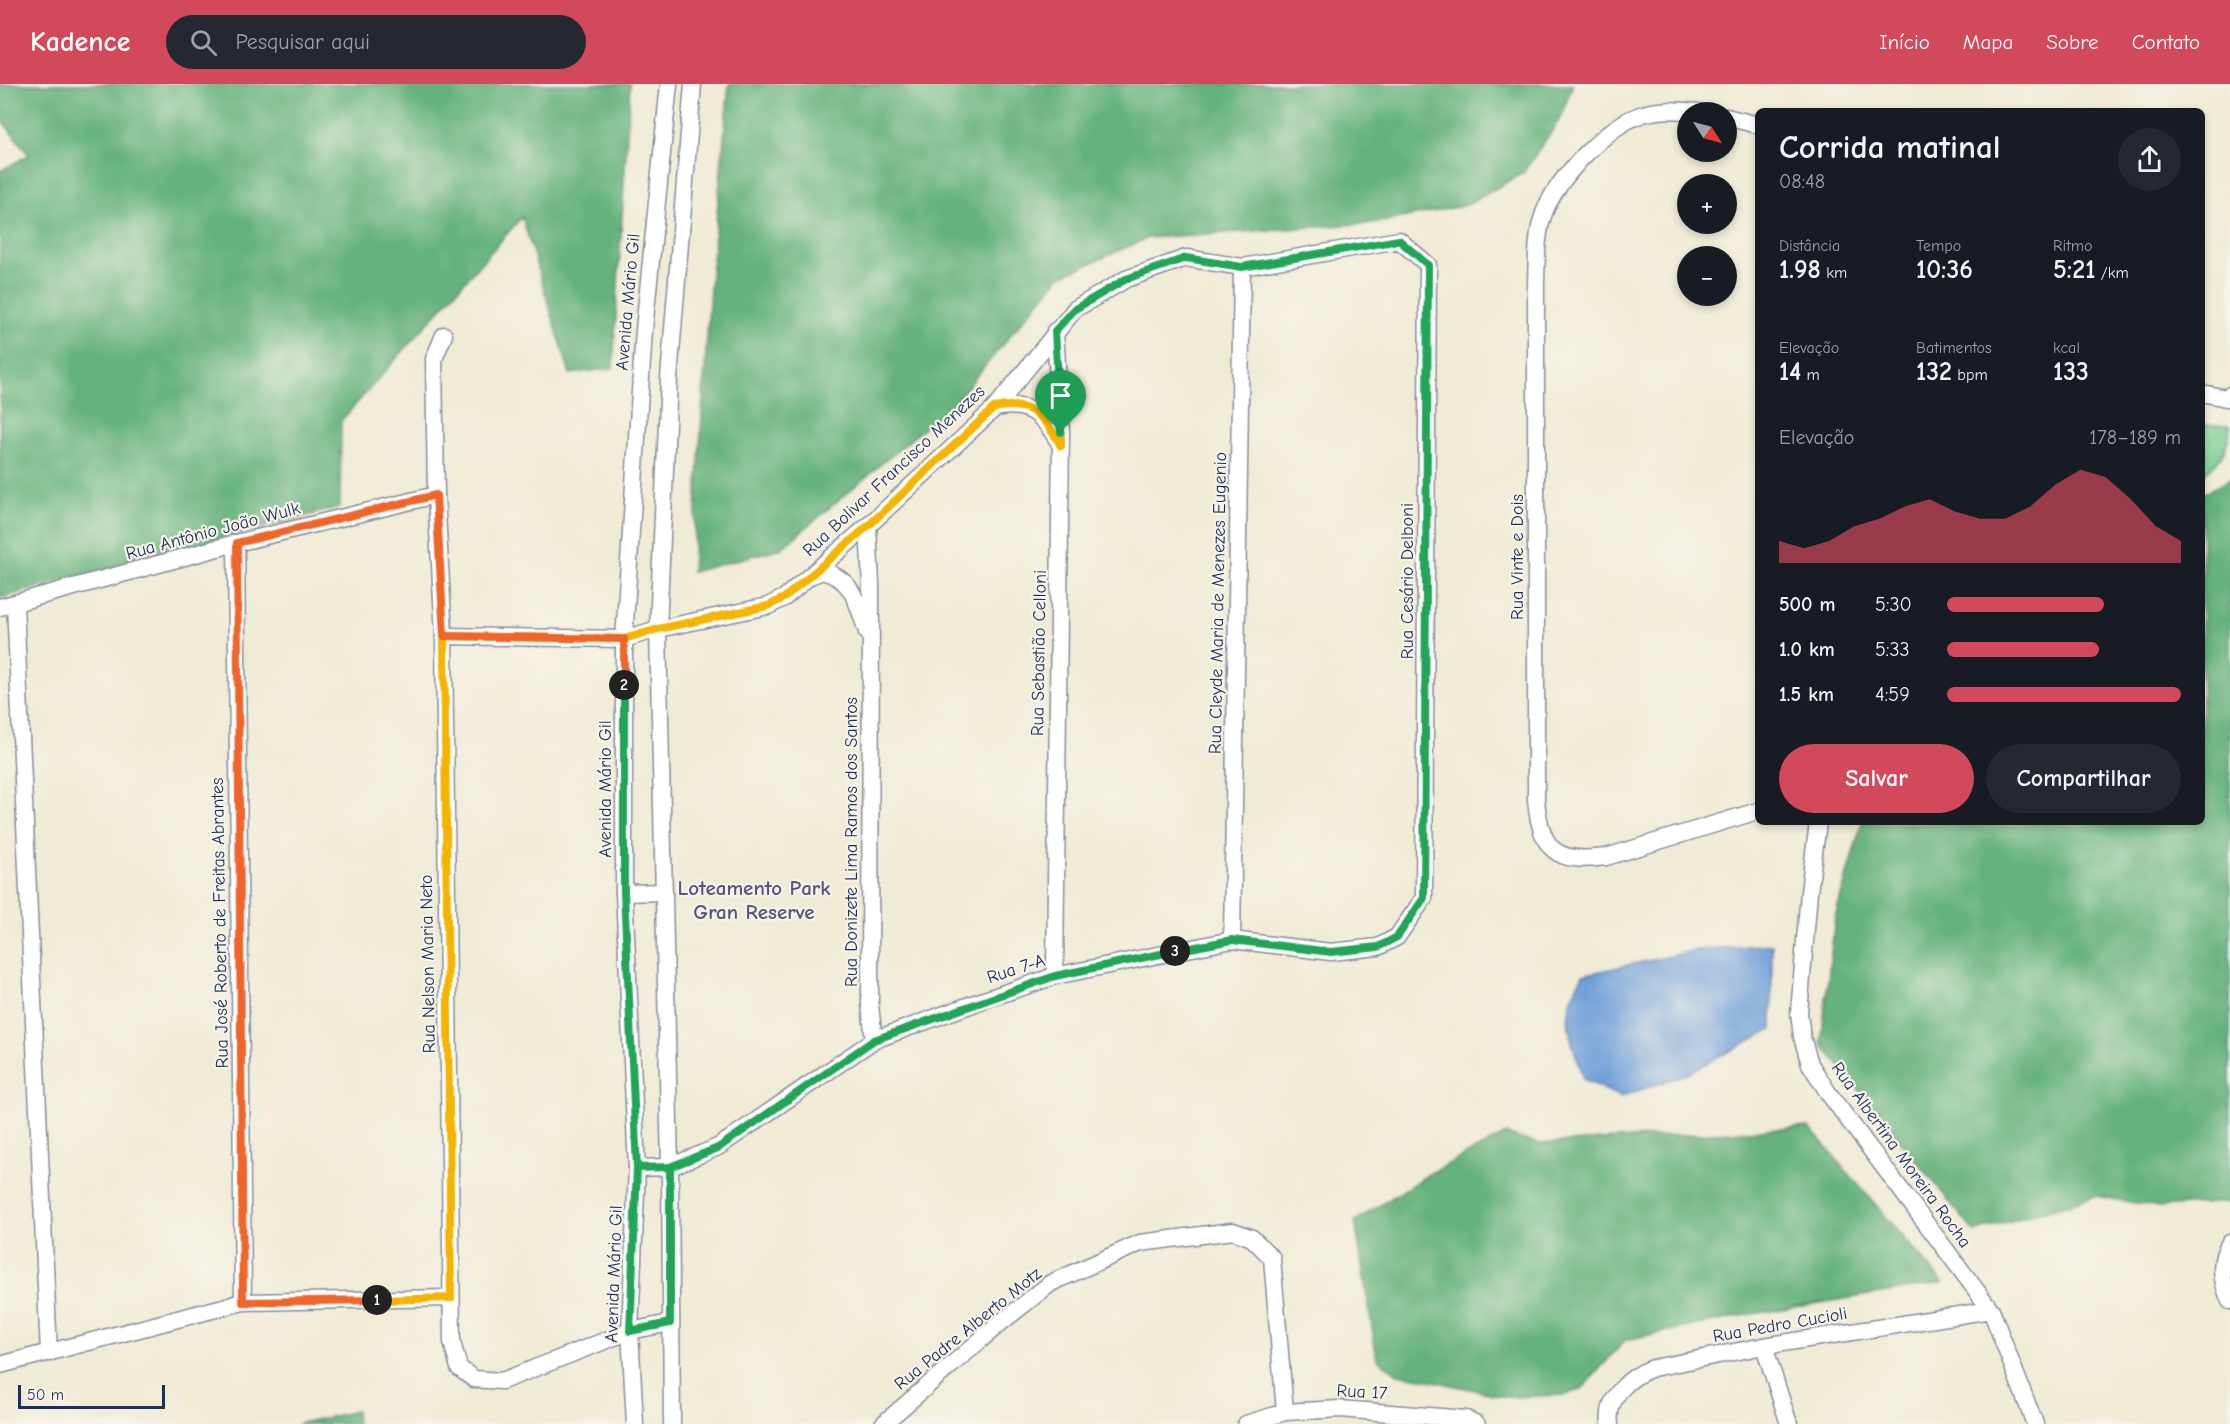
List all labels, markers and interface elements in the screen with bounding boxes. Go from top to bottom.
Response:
search box [166,15,586,69]
text: Kadence [30,26,130,58]
icon: search [187,26,220,59]
text: Pesquisar aqui [235,29,370,55]
text: Início [1879,30,1930,54]
text: Mapa [1963,30,2013,54]
text: Sobre [2046,30,2099,54]
text: Contato [2132,30,2200,54]
north arrow [1677,102,1737,162]
map controls [1677,102,1737,306]
text: Corrida matinal [1779,128,2001,166]
button: share [2118,128,2181,191]
text: 08:48 [1779,170,1825,193]
button: + [1677,174,1737,234]
street label: Avenida Mário Gil [612,233,644,371]
text: Distância [1779,237,1840,255]
text: Tempo [1916,237,1961,255]
text: Ritmo [2053,237,2092,255]
button: − [1677,246,1737,306]
text: 1.98 [1779,255,1821,285]
text: 10:36 [1916,255,1973,285]
text: 5:21 [2053,255,2095,285]
text: km [1821,264,1847,282]
text: /km [2095,264,2129,282]
text: Elevação [1779,339,1839,357]
text: Batimentos [1916,339,1992,357]
text: kcal [2053,339,2080,357]
text: 14 [1779,357,1801,387]
text: 132 [1916,357,1952,387]
text: 133 [2053,357,2089,387]
text: m [1801,366,1820,384]
text: bpm [1952,366,1988,384]
pin [1035,370,1086,432]
icon: arrive [1044,379,1077,412]
street label: Rua Bolivar Francisco Menezes [799,381,989,561]
text: Elevação [1779,426,1854,449]
text: 178–189 m [2089,426,2181,449]
street label: Rua Cleyde Maria de Menezes Eugenio [1205,452,1231,754]
street label: Rua Vinte e Dois [1507,494,1528,620]
street label: Rua Antônio João Wulk [124,498,303,564]
street label: Rua Cesário Delboni [1397,503,1418,659]
street label: Rua Sebastião Celloni [1027,570,1051,736]
text: 500 m [1779,593,1836,616]
text: 5:30 [1875,593,1912,616]
text: 1.0 km [1779,638,1835,661]
text: 5:33 [1875,638,1910,661]
pin: 2 [609,670,639,700]
text: 2 [620,676,628,694]
text: 1.5 km [1779,683,1834,706]
text: 4:59 [1875,683,1910,706]
street label: Rua Donizete Lima Ramos dos Santos [841,697,862,987]
street label: Avenida Mário Gil [595,720,616,858]
button: Salvar [1779,744,1974,813]
button: Compartilhar [1986,744,2181,813]
street label: Rua José Roberto de Freitas Abrantes [207,777,233,1069]
street label: Rua Nelson Maria Neto [416,874,440,1054]
district label: Loteamento Park Gran Reserve [677,876,831,924]
pin: 3 [1160,936,1190,966]
text: 3 [1171,942,1179,960]
street label: Rua 7-A [984,950,1048,988]
street label: Rua Albertina Moreira Rocha [1827,1058,1975,1252]
street label: Avenida Mário Gil [601,1205,627,1343]
street label: Rua Padre Alberto Motz [890,1263,1046,1395]
pin: 1 [362,1285,392,1315]
text: 1 [374,1291,380,1309]
street label: Rua Pedro Cucioli [1711,1303,1849,1347]
street label: Rua 17 [1336,1380,1388,1404]
scale bar [18,1382,165,1410]
text: 50 m [27,1386,64,1404]

